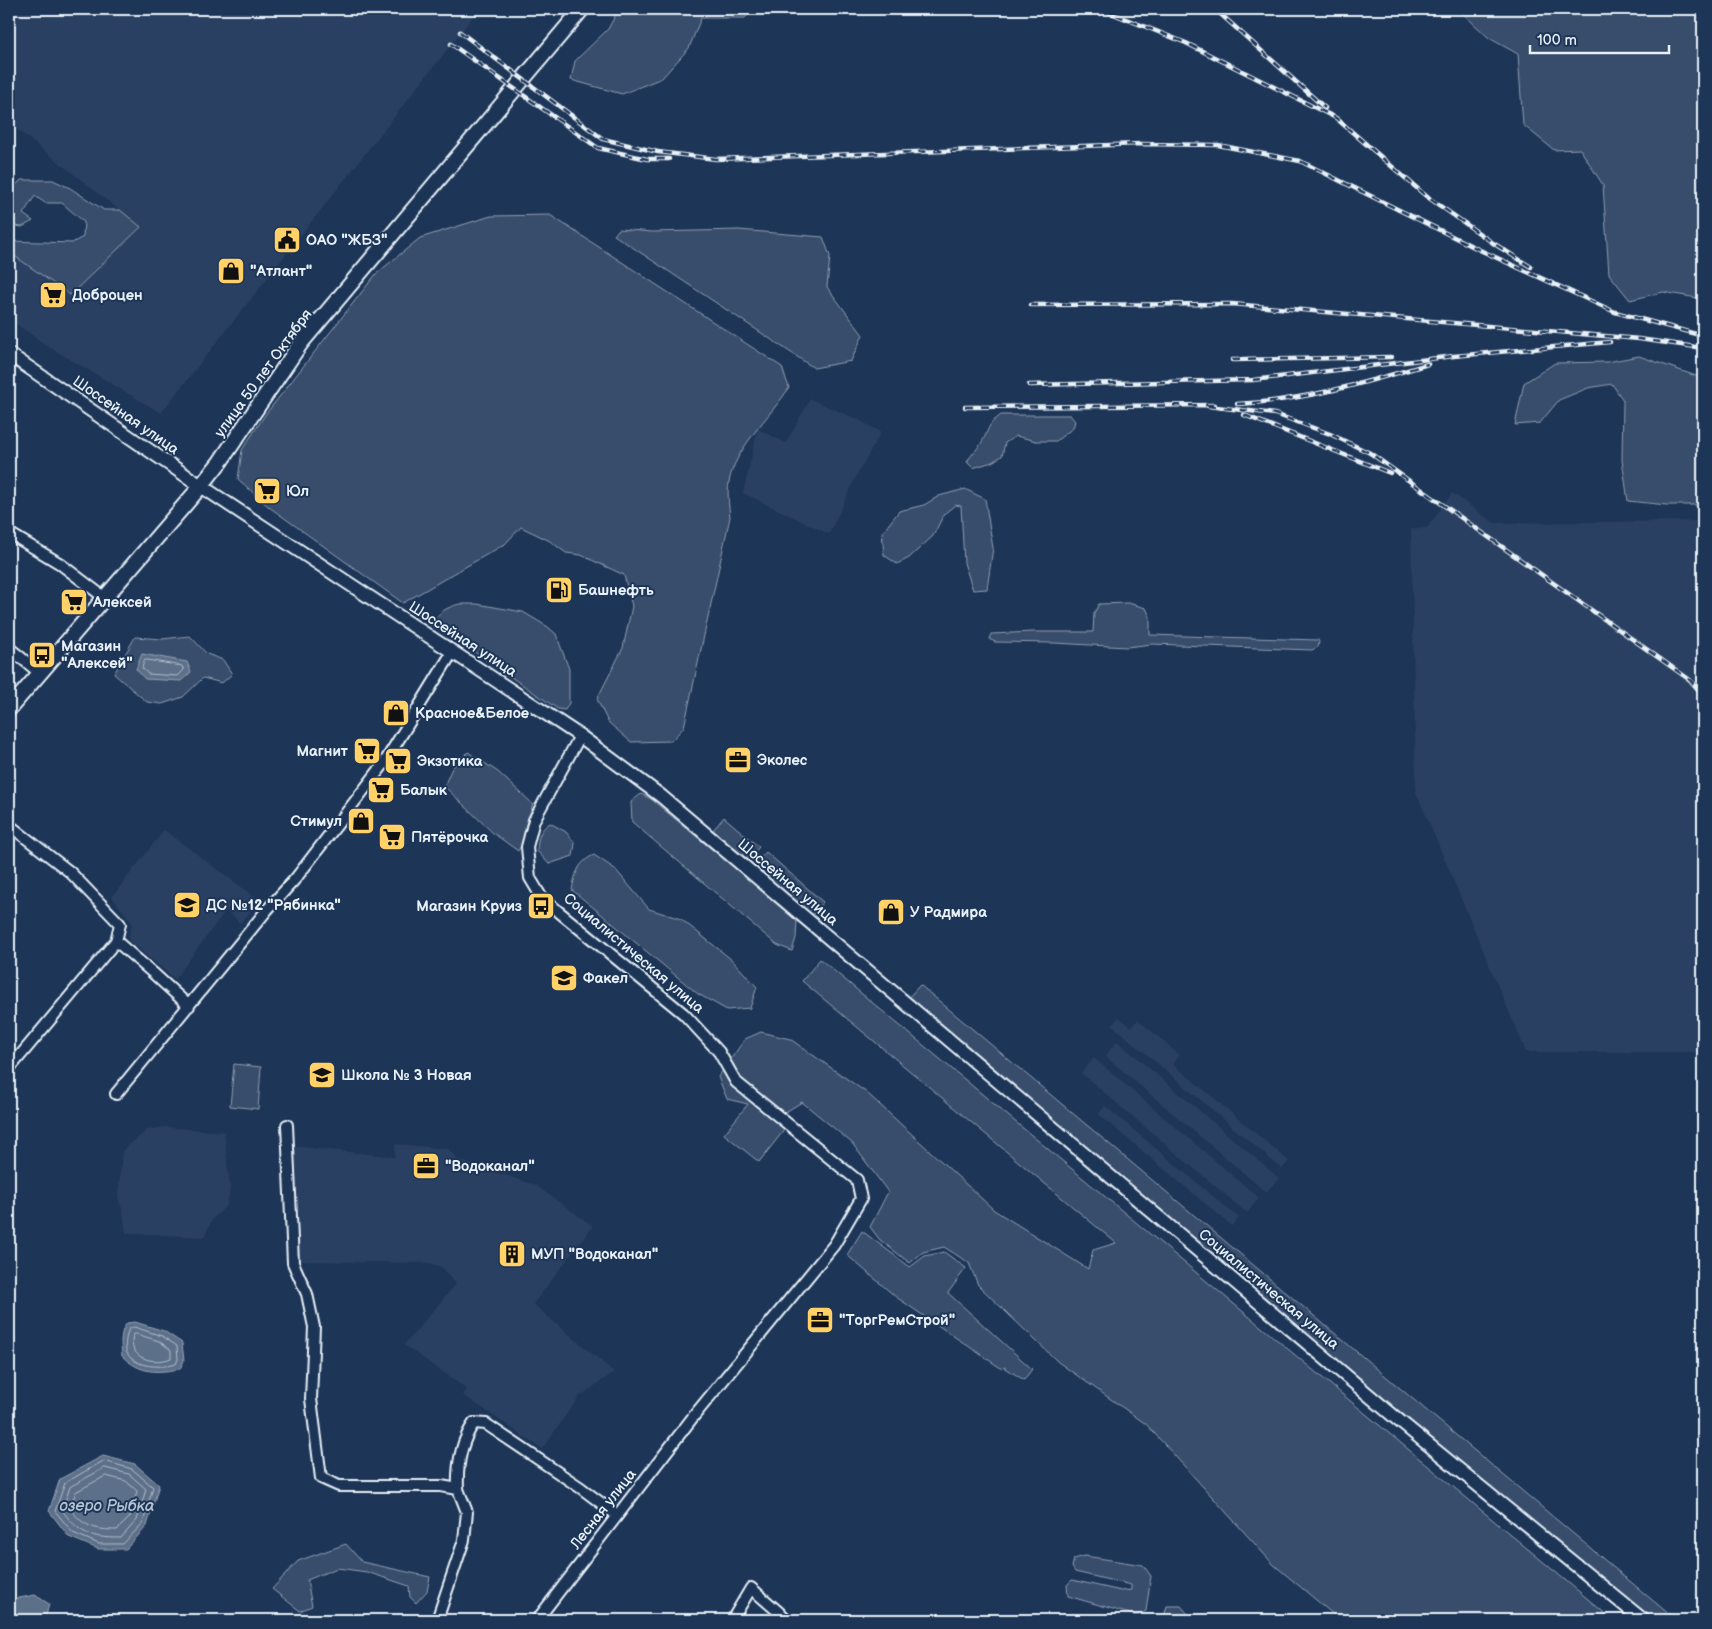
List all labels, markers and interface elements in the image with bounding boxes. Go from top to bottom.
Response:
scale bar [1530,22,1668,54]
text: 100 m [1537,31,1577,50]
public building icon: ОАО "ЖБЗ" [272,225,302,255]
place label: ОАО "ЖБЗ" [306,231,388,250]
shop icon: "Атлант" [216,256,246,286]
place label: "Атлант" [250,262,312,281]
supermarket icon: Доброцен [38,280,68,310]
place label: Доброцен [72,286,143,305]
street label: улица 50 лет Октября [210,305,316,441]
street label: Шоссейная улица [69,372,183,459]
supermarket icon: Юл [252,476,282,506]
place label: Юл [286,482,309,501]
fuel station icon: Башнефть [544,575,574,605]
place label: Башнефть [578,581,654,600]
supermarket icon: Алексей [59,587,89,617]
place label: Алексей [92,593,152,612]
street label: Шоссейная улица [405,597,521,682]
place label: Магазин "Алексей" [61,637,133,673]
bus stop icon: Магазин "Алексей" [27,640,57,670]
shop icon: Красное&Белое [381,698,411,728]
place label: Красное&Белое [415,704,529,723]
supermarket icon: Магнит [352,736,382,766]
place label: Магнит [296,742,349,761]
office icon: Эколес [723,745,753,775]
supermarket icon: Экзотика [383,746,413,776]
place label: Эколес [757,751,808,770]
place label: Экзотика [417,752,483,771]
supermarket icon: Балык [366,775,396,805]
place label: Балык [400,781,448,800]
shop icon: Стимул [346,806,376,836]
place label: Стимул [290,812,342,831]
supermarket icon: Пятёрочка [377,822,407,852]
place label: Пятёрочка [411,828,489,847]
street label: Шоссейная улица [734,835,842,930]
street label: Социалистическая улица [560,889,708,1018]
school or university icon: ДС №12 "Рябинка" [172,890,202,920]
bus stop icon: Магазин Круиз [526,891,556,921]
place label: ДС №12 "Рябинка" [206,896,341,915]
place label: Магазин Круиз [416,897,522,916]
shop icon: У Радмира [876,897,906,927]
place label: У Радмира [910,903,987,922]
school or university icon: Факел [549,963,579,993]
place label: Факел [583,969,628,988]
school or university icon: Школа № 3 Новая [307,1060,337,1090]
place label: Школа № 3 Новая [341,1066,472,1085]
office icon: "Водоканал" [411,1151,441,1181]
place label: "Водоканал" [445,1157,535,1176]
street label: Социалистическая улица [1195,1225,1343,1354]
building icon: МУП "Водоканал" [497,1239,527,1269]
place label: МУП "Водоканал" [531,1245,658,1264]
office icon: "ТоргРемСтрой" [805,1305,835,1335]
place label: "ТоргРемСтрой" [839,1311,955,1330]
street label: Лесная улица [566,1465,641,1554]
water label: озеро Рыбка [59,1497,155,1516]

